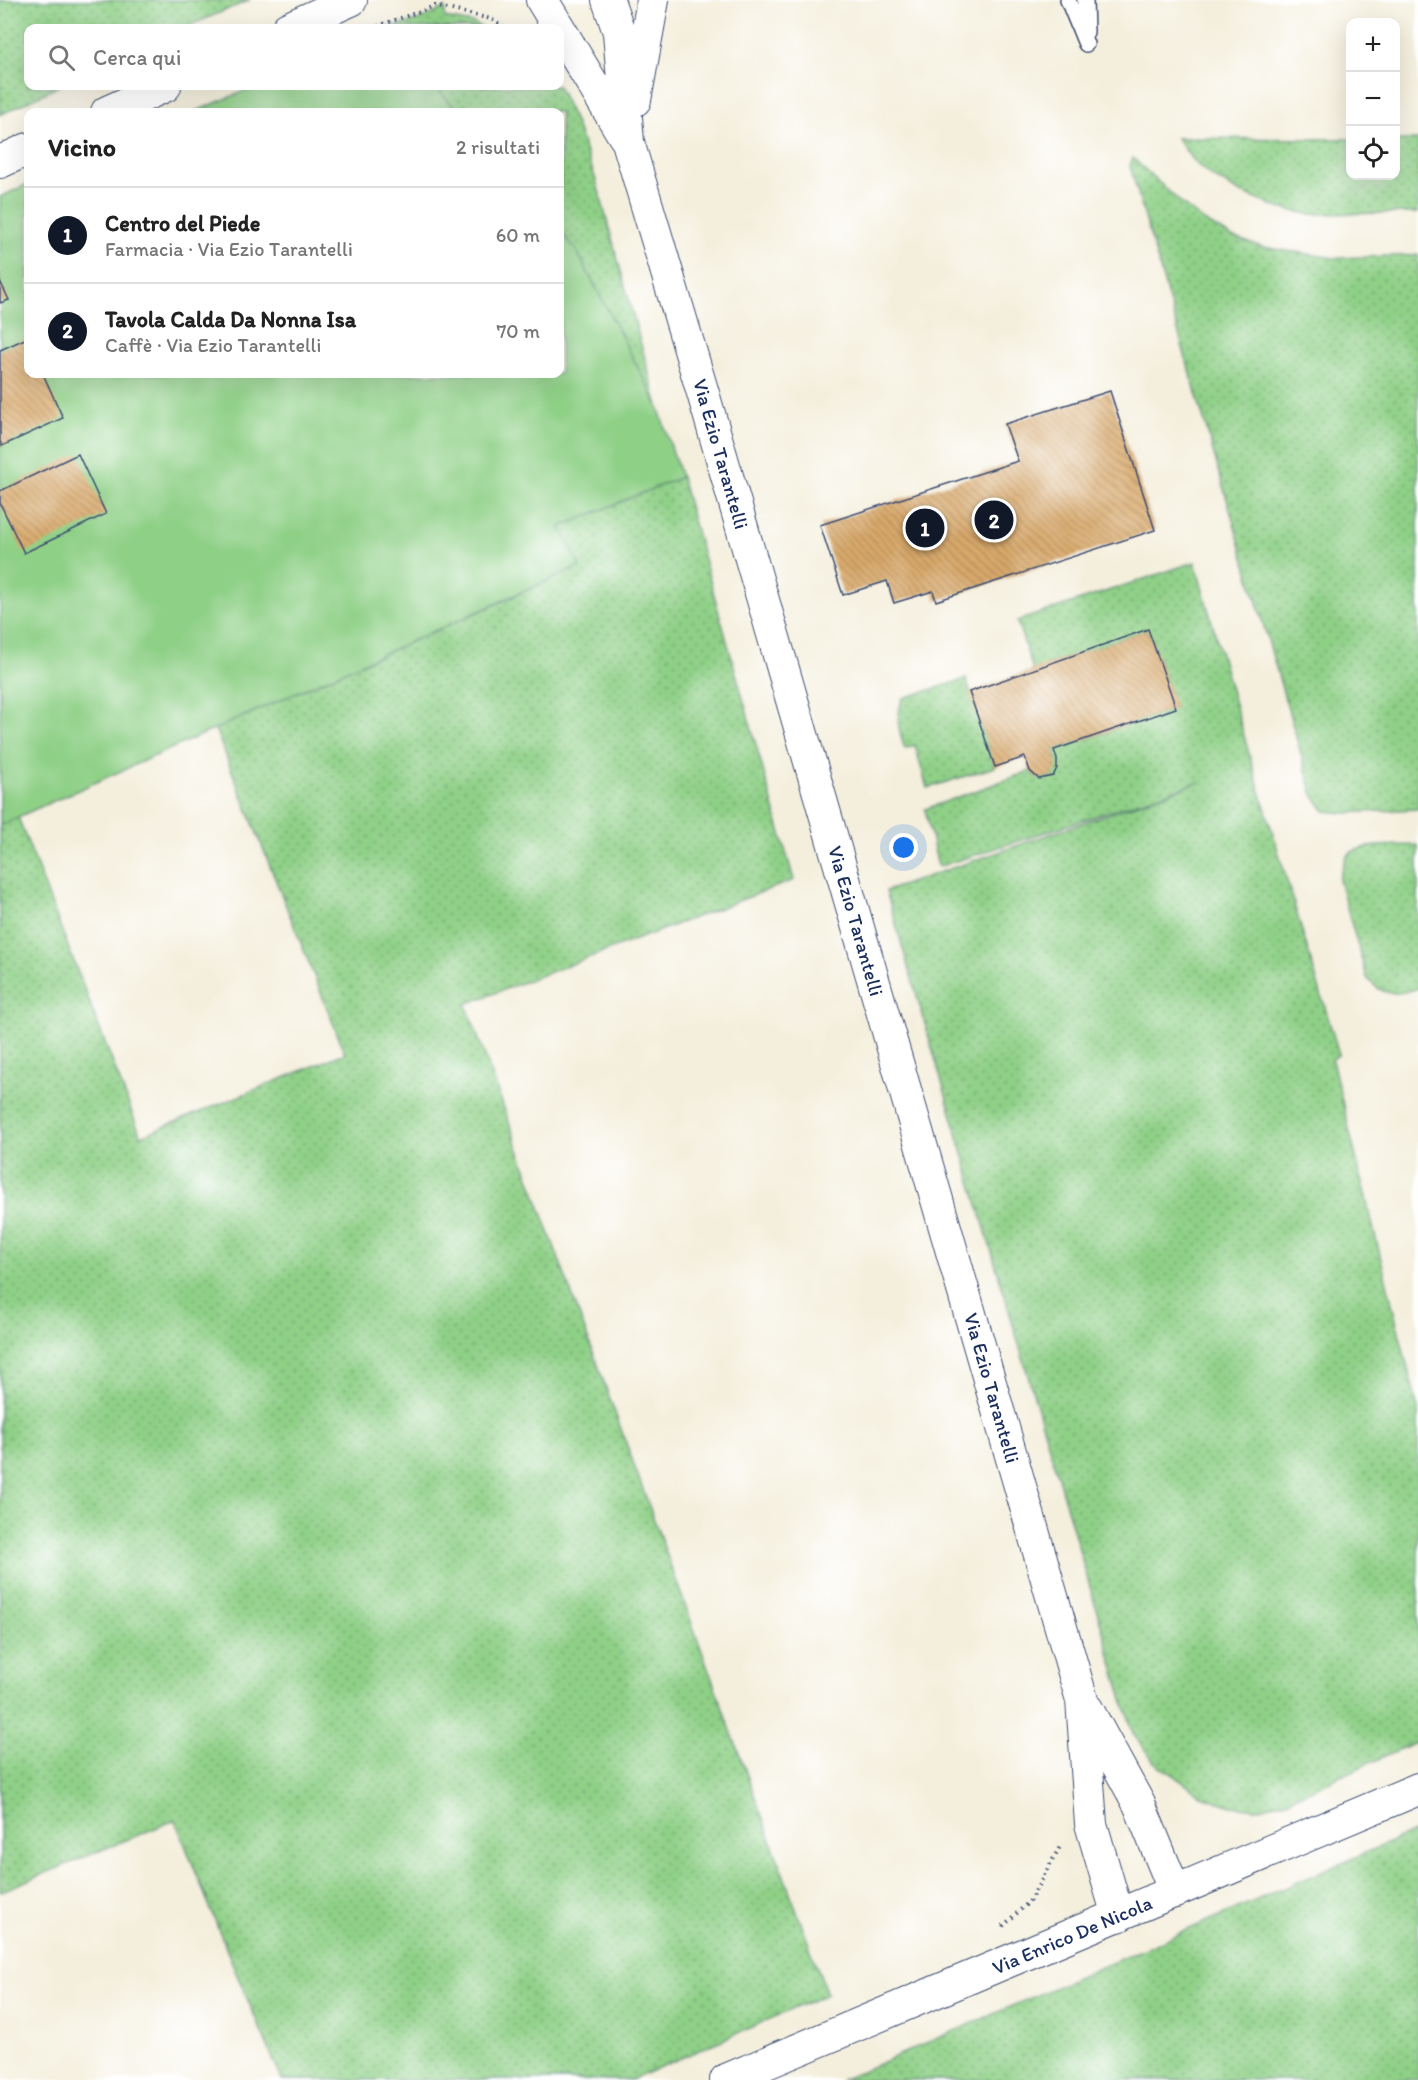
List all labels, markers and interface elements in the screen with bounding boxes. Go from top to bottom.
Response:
map controls [1346,18,1400,180]
button: + [1346,18,1400,72]
search box [24,24,564,90]
icon: search [45,41,78,74]
text: Cerca qui [93,44,181,71]
button: − [1346,72,1400,126]
button: locate [1346,126,1400,180]
text: Vicino [48,131,116,163]
text: 2 risultati [456,135,540,159]
text: Centro del Piede [105,210,260,237]
text: 1 [63,223,72,247]
text: 60 m [496,223,540,247]
text: Farmacia · Via Ezio Tarantelli [105,237,353,261]
text: Tavola Calda Da Nonna Isa [105,306,356,333]
text: 2 [62,319,73,343]
text: 70 m [496,319,540,343]
text: Caffè · Via Ezio Tarantelli [105,333,321,357]
street label: Via Ezio Tarantelli [688,376,754,532]
pin: 2 [974,498,1014,542]
pin: 1 [906,506,944,550]
your location [889,833,918,862]
street label: Via Ezio Tarantelli [823,843,889,999]
street label: Via Ezio Tarantelli [959,1310,1025,1466]
street label: Via Enrico De Nicola [989,1890,1156,1979]

